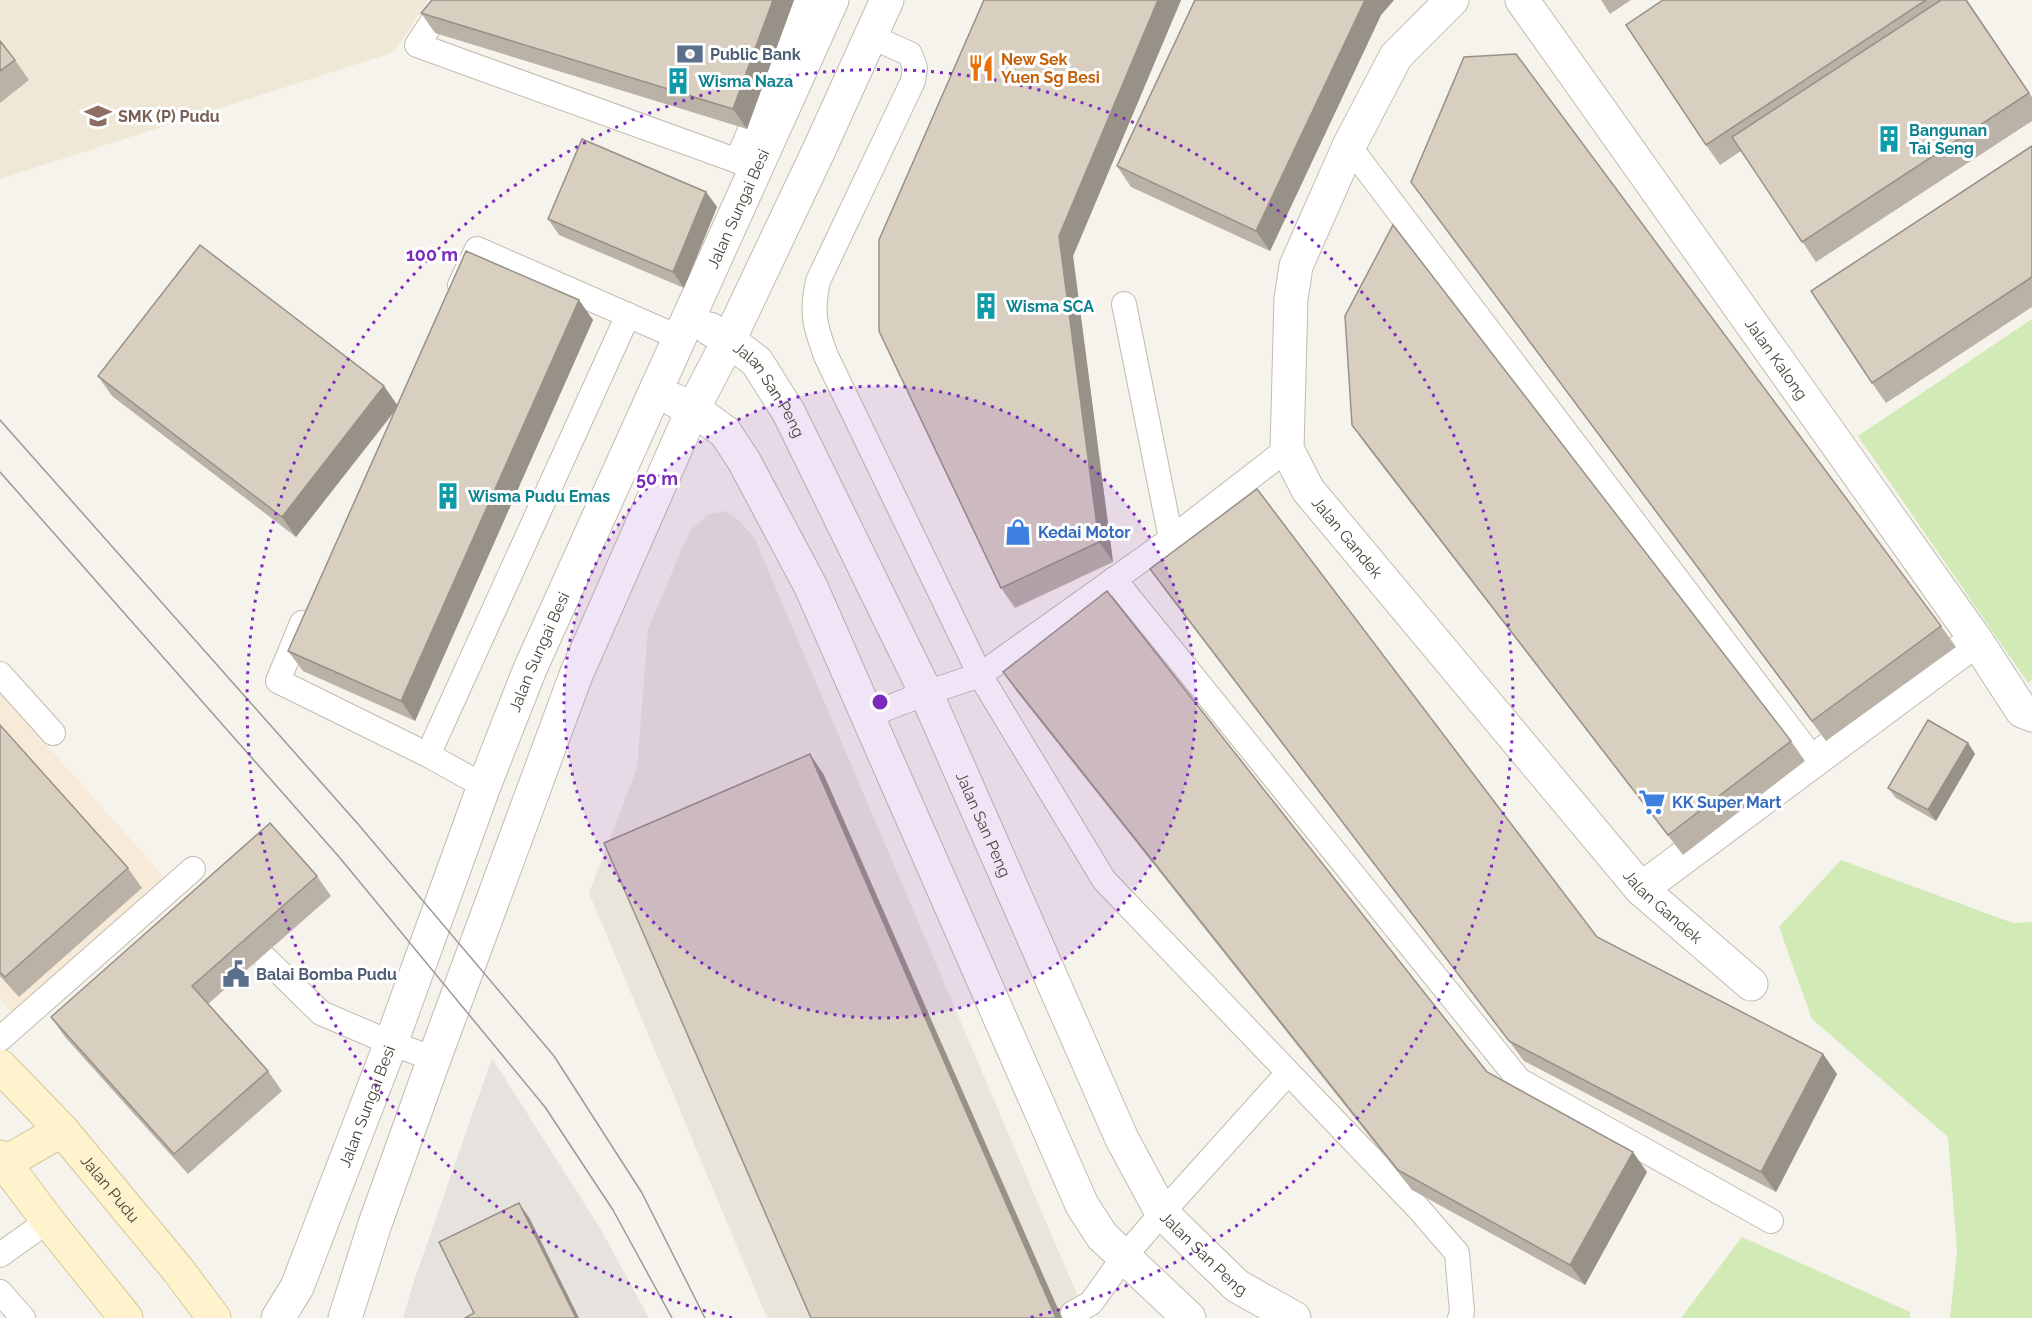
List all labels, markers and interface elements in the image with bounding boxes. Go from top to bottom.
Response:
bank icon: Public Bank [675,39,705,69]
place label: Public Bank [710,45,801,64]
place label: New Sek Yuen Sg Besi [1001,50,1100,87]
restaurant icon: New Sek Yuen Sg Besi [966,53,996,83]
building icon: Wisma Naza [663,66,693,96]
place label: Wisma Naza [698,72,793,91]
school or university icon: SMK (P) Pudu [83,101,113,131]
place label: SMK (P) Pudu [118,107,220,126]
place label: Bangunan Tai Seng [1909,121,1987,158]
building icon: Bangunan Tai Seng [1874,124,1904,154]
street label: Jalan Sungai Besi [703,146,773,271]
text: 100 m [406,244,458,265]
building icon: Wisma SCA [971,291,1001,321]
place label: Wisma SCA [1006,297,1094,316]
street label: Jalan Kalong [1741,315,1812,403]
street label: Jalan San Peng [730,338,809,440]
text: 50 m [636,468,678,489]
building icon: Wisma Pudu Emas [433,481,463,511]
place label: Wisma Pudu Emas [468,487,610,506]
street label: Jalan Gandek [1308,493,1387,582]
shop icon: Kedai Motor [1003,517,1033,547]
place label: Kedai Motor [1038,523,1130,542]
street label: Jalan Sungai Besi [505,589,573,715]
centre of rings [870,692,890,712]
street label: Jalan San Peng [952,769,1015,880]
supermarket icon: KK Super Mart [1637,787,1667,817]
place label: KK Super Mart [1672,793,1781,812]
street label: Jalan Gandek [1619,866,1707,947]
public building icon: Balai Bomba Pudu [221,959,251,989]
place label: Balai Bomba Pudu [256,965,397,984]
street label: Jalan Sungai Besi [335,1043,399,1170]
street label: Jalan Pudu [77,1151,144,1226]
street label: Jalan San Peng [1157,1207,1250,1299]

